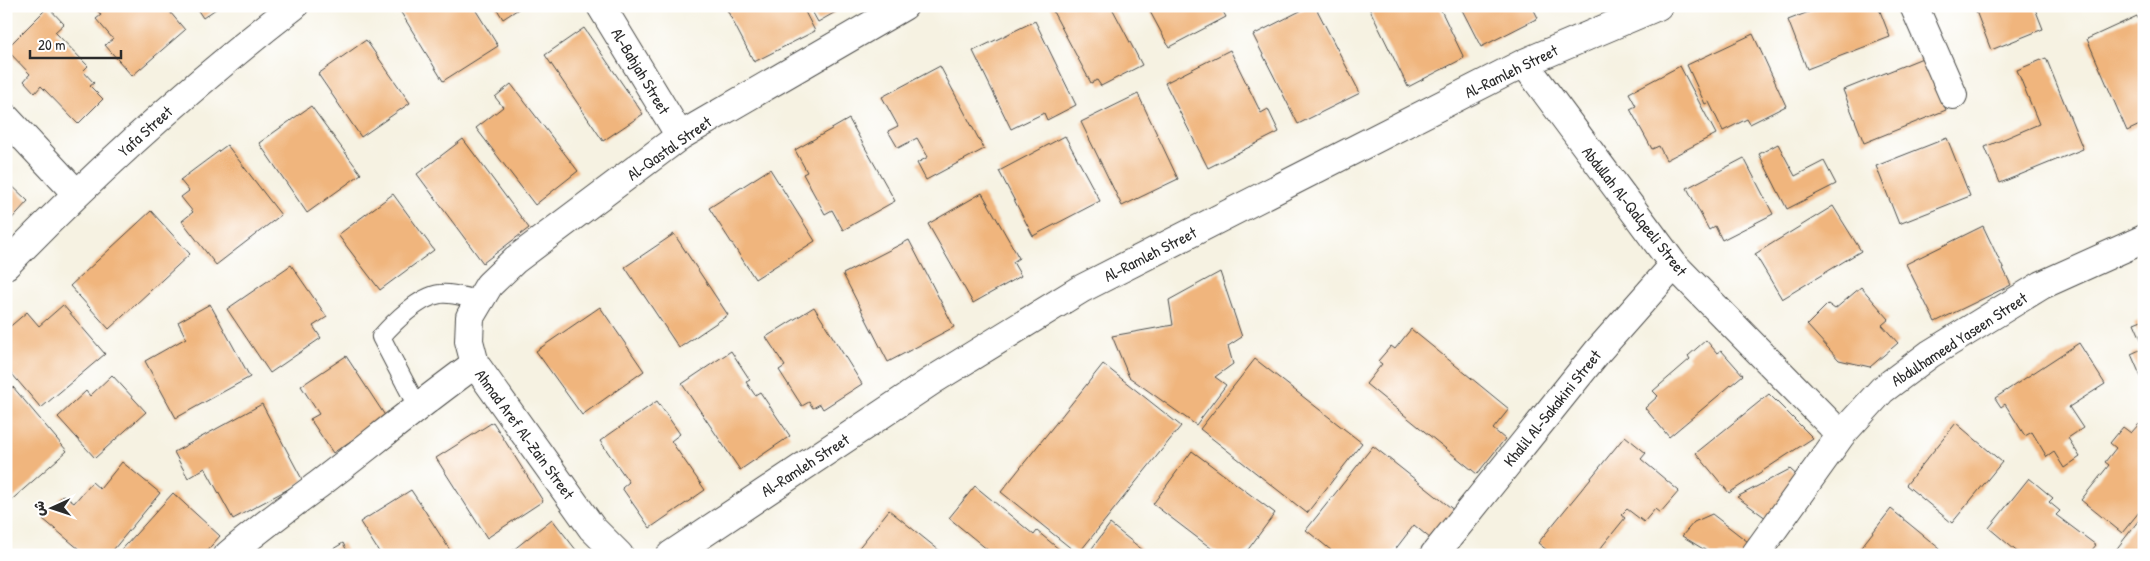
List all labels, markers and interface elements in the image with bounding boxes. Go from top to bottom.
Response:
street label: Al-Bahjah Street [607,24,676,119]
scale bar [30,28,121,60]
text: 20 m [38,34,65,55]
street label: Al-Ramleh Street [1461,39,1562,103]
street label: Yafa Street [113,100,177,161]
street label: Al-Qastal Street [622,110,716,185]
street label: Abdullah Al-Qalqeeli Street [1577,142,1693,281]
street label: Al-Ramleh Street [1100,221,1201,287]
street label: Abdulhameed Yaseen Street [1887,286,2032,391]
street label: Khalil Al-Sakakini Street [1498,345,1606,471]
street label: Ahmad Aref Al-Zain Street [470,364,580,504]
street label: Al-Ramleh Street [757,428,854,502]
north arrow [28,484,78,534]
text: ش [29,501,48,517]

